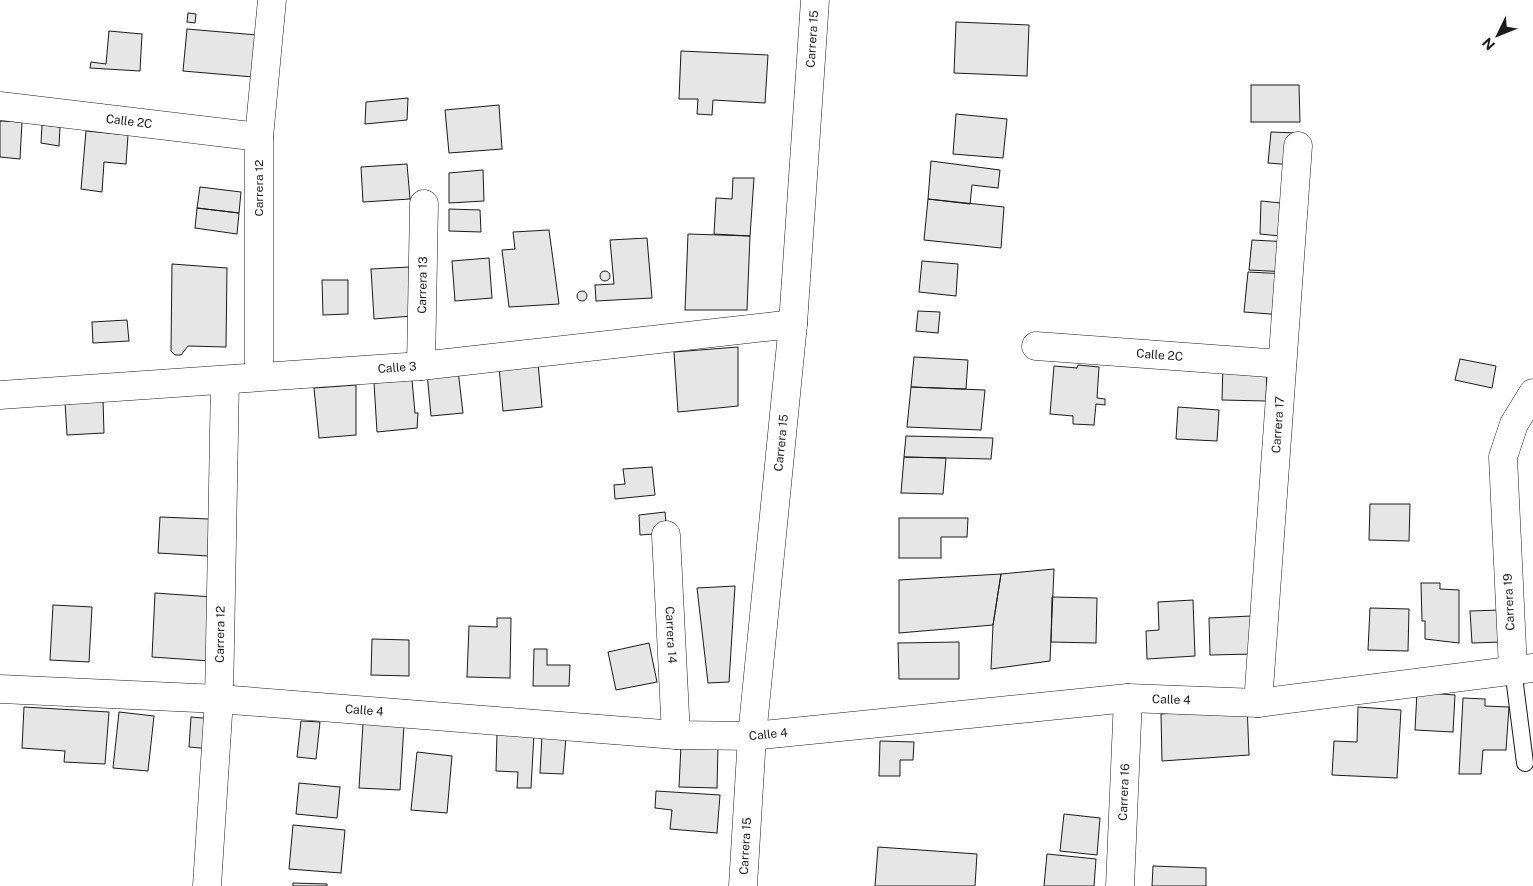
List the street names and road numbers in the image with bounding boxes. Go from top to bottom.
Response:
street label: Carrera 15 [803,9,821,68]
street label: Calle 2C [105,112,153,131]
street label: Carrera 12 [252,160,266,216]
street label: Carrera 13 [415,256,430,314]
street label: Calle 2C [1136,346,1183,364]
street label: Calle 3 [377,359,417,376]
street label: Carrera 17 [1269,396,1287,454]
street label: Carrera 15 [771,413,791,472]
street label: Carrera 19 [1501,573,1517,631]
street label: Carrera 12 [213,606,228,663]
street label: Carrera 14 [663,606,679,664]
street label: Calle 4 [1152,692,1192,707]
street label: Calle 4 [344,702,385,719]
street label: Calle 4 [748,725,789,743]
street label: Carrera 16 [1116,763,1132,821]
street label: Carrera 15 [737,817,754,875]

